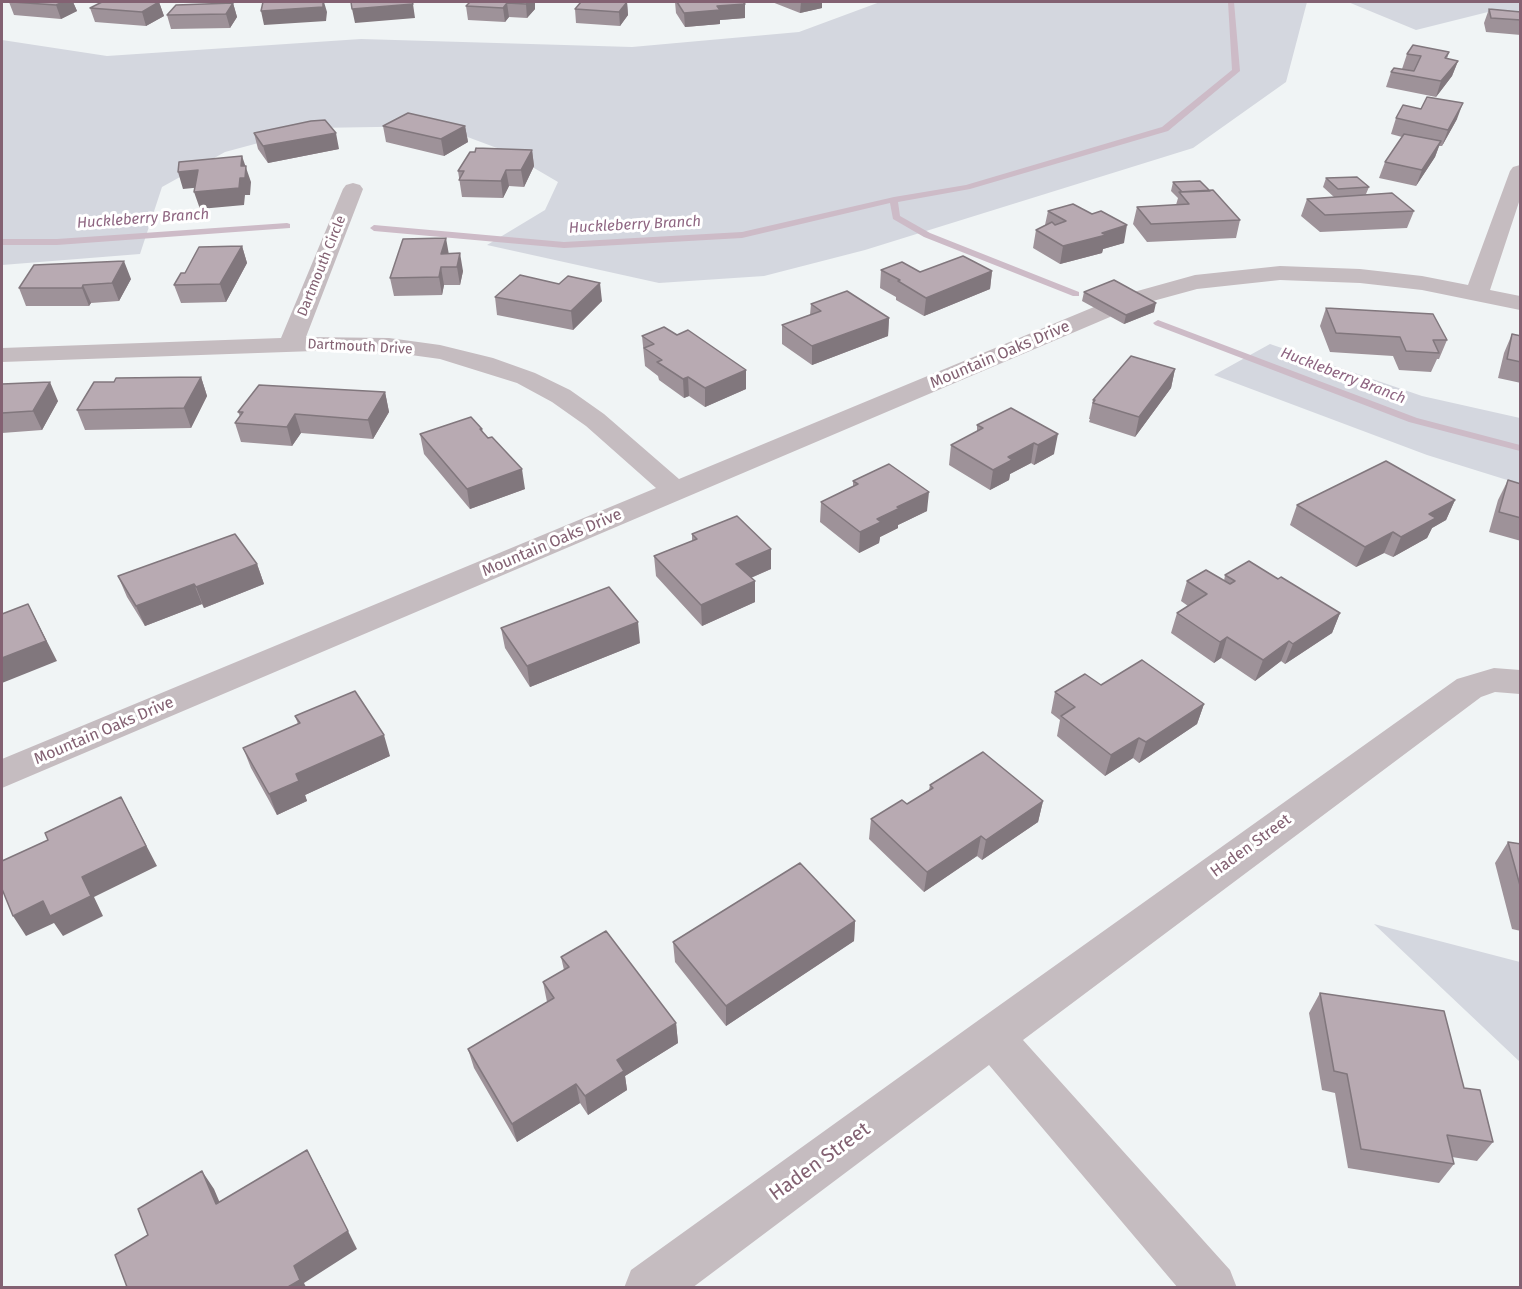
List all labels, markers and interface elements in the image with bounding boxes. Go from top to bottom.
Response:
water label: Huckleberry Branch [76,205,210,233]
street label: Dartmouth Circle [294,213,350,319]
water label: Huckleberry Branch [568,213,702,237]
street label: Mountain Oaks Drive [927,317,1073,393]
street label: Dartmouth Drive [307,336,413,358]
water label: Huckleberry Branch [1278,344,1408,408]
street label: Mountain Oaks Drive [479,505,625,581]
street label: Mountain Oaks Drive [31,693,177,769]
street label: Haden Street [1207,810,1295,882]
street label: Haden Street [765,1117,875,1207]

